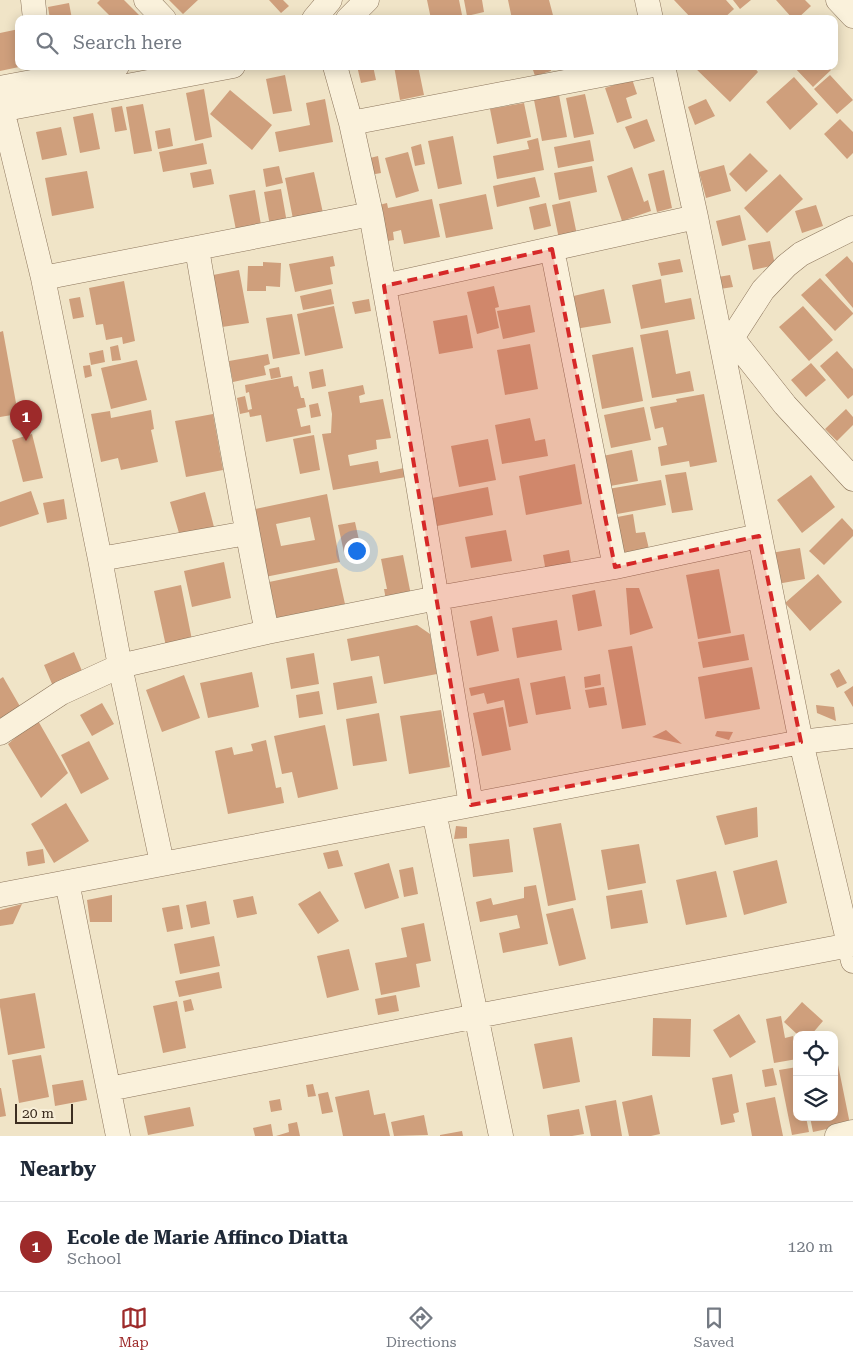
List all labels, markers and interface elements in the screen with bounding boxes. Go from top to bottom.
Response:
search box [15,15,838,70]
icon: search [33,29,61,57]
text: Search here [73,31,182,54]
pin: 1 [10,400,42,441]
your location [344,538,370,564]
map controls [793,1031,838,1121]
button: locate [793,1031,838,1076]
button: layers [793,1076,838,1121]
scale bar [15,1101,72,1124]
text: 20 m [22,1105,54,1121]
text: Nearby [20,1157,96,1181]
text: Ecole de Marie Affinco Diatta [67,1226,348,1249]
text: 1 [32,1237,40,1256]
text: 120 m [787,1237,833,1256]
text: School [67,1249,121,1268]
tab: Map [119,1304,149,1350]
tab: Directions [386,1304,456,1350]
tab: Saved [694,1304,734,1350]

